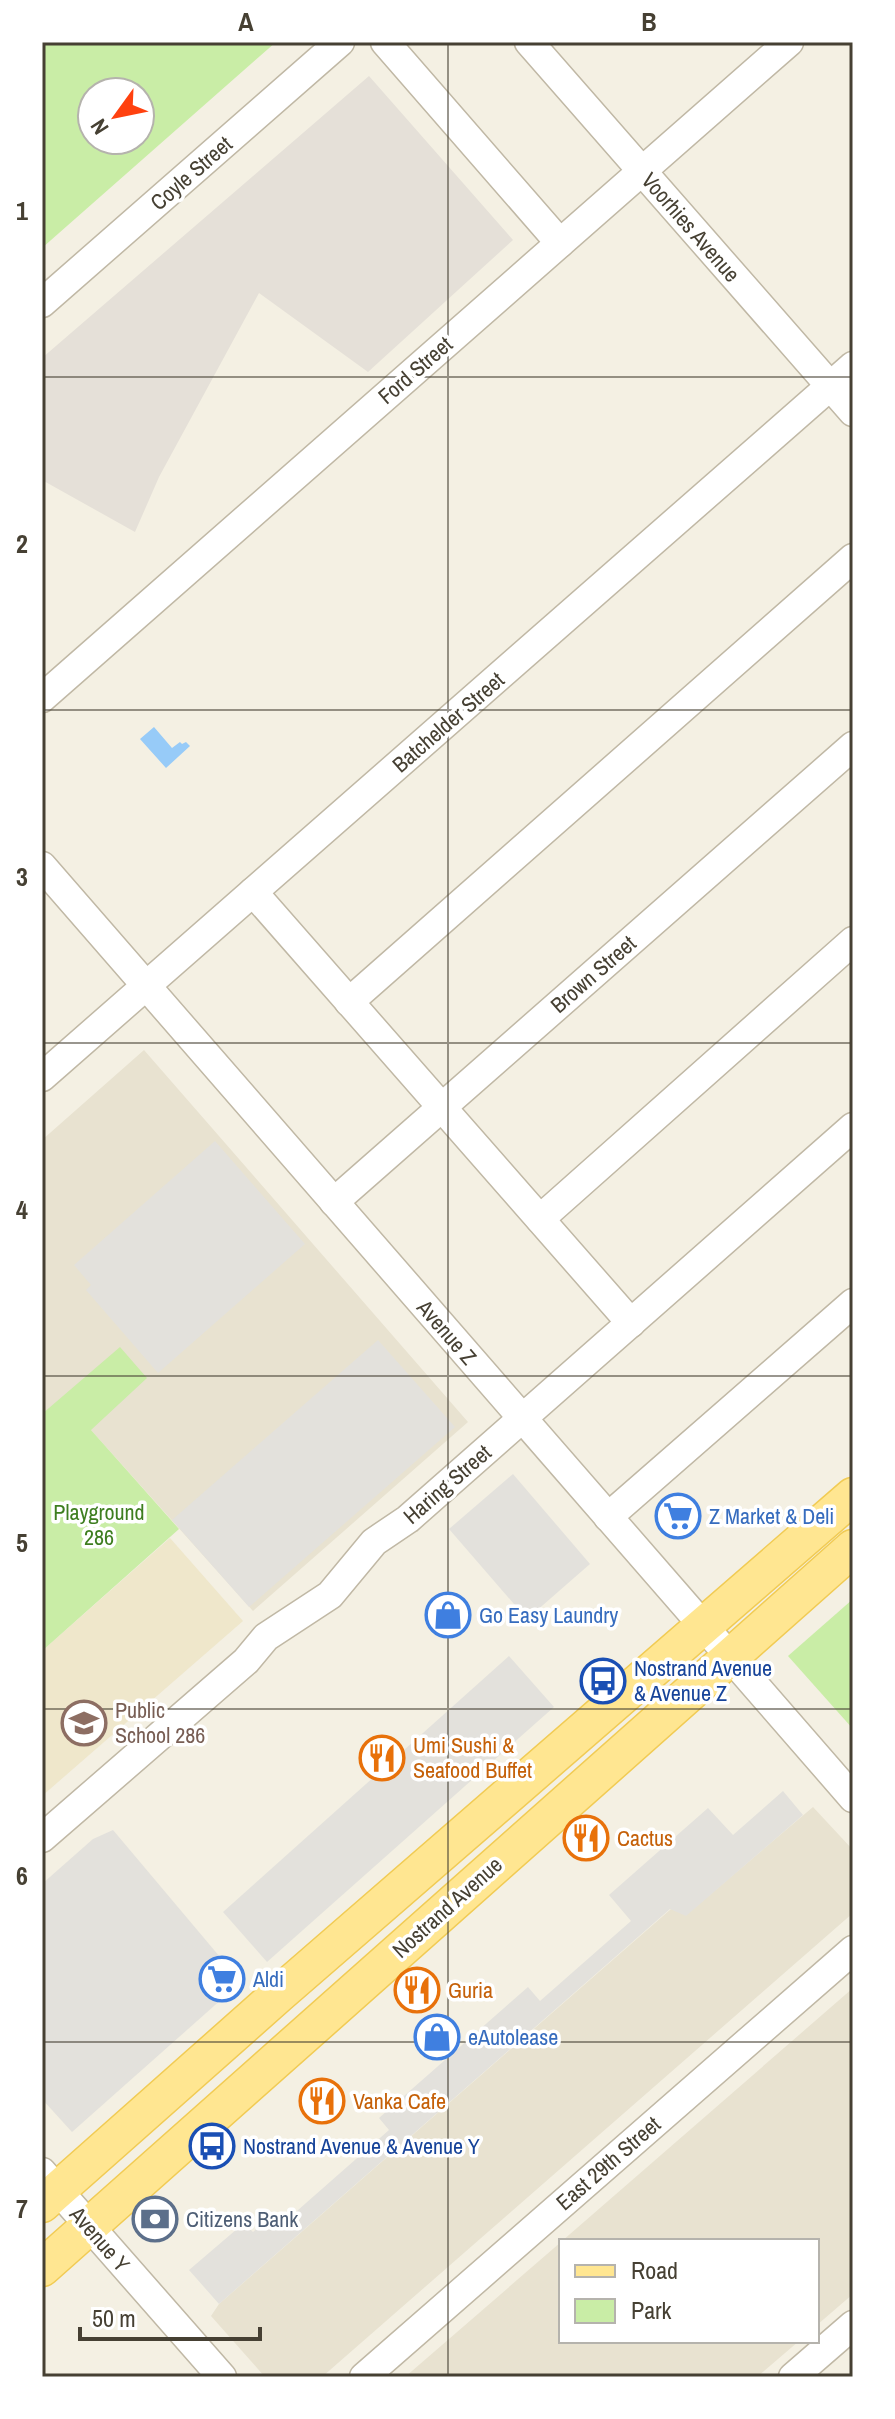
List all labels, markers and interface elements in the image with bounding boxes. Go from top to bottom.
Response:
text: A [238,4,254,39]
text: B [641,4,657,39]
north arrow [76,76,156,156]
text: N [83,113,115,141]
street label: Coyle Street [144,129,238,217]
street label: Voorhies Avenue [635,166,747,288]
text: 1 [16,193,28,228]
street label: Ford Street [371,329,459,411]
text: 2 [16,526,28,561]
street label: Batchelder Street [386,665,510,779]
text: 3 [16,859,28,894]
street label: Brown Street [544,928,642,1020]
text: 4 [16,1192,28,1227]
street label: Avenue Z [410,1292,484,1371]
street label: Haring Street [397,1437,497,1531]
supermarket icon: Z Market & Deli [654,1492,702,1540]
park label: Playground 286 [53,1497,145,1552]
place label: Z Market & Deli [709,1501,834,1531]
text: 5 [16,1525,28,1560]
shop icon: Go Easy Laundry [424,1591,472,1639]
place label: Go Easy Laundry [479,1600,618,1630]
place label: Nostrand Avenue & Avenue Z [634,1653,772,1708]
bus stop icon: Nostrand Avenue & Avenue Z [579,1657,627,1705]
place label: Public School 286 [115,1695,205,1750]
school or university icon: Public School 286 [60,1699,108,1747]
place label: Umi Sushi & Seafood Buffet [413,1730,532,1785]
restaurant icon: Umi Sushi & Seafood Buffet [358,1734,406,1782]
restaurant icon: Cactus [562,1814,610,1862]
place label: Cactus [617,1823,673,1853]
street label: Nostrand Avenue [386,1850,508,1964]
text: 6 [16,1858,28,1893]
supermarket icon: Aldi [198,1955,246,2003]
place label: Aldi [252,1964,284,1994]
restaurant icon: Guria [393,1966,441,2014]
place label: Guria [448,1975,493,2005]
shop icon: eAutolease [413,2013,461,2061]
place label: eAutolease [468,2022,558,2052]
restaurant icon: Vanka Cafe [298,2077,346,2125]
place label: Vanka Cafe [353,2086,446,2116]
street label: East 29th Street [549,2109,667,2217]
bus stop icon: Nostrand Avenue & Avenue Y [188,2122,236,2170]
place label: Nostrand Avenue & Avenue Y [243,2131,480,2161]
text: 7 [16,2191,28,2226]
bank icon: Citizens Bank [131,2195,179,2243]
street label: Avenue Y [63,2199,137,2278]
place label: Citizens Bank [186,2204,299,2234]
legend [559,2239,819,2343]
text: Road [631,2254,678,2286]
scale bar [80,2291,260,2341]
text: Park [631,2294,672,2326]
text: 50 m [92,2302,136,2334]

